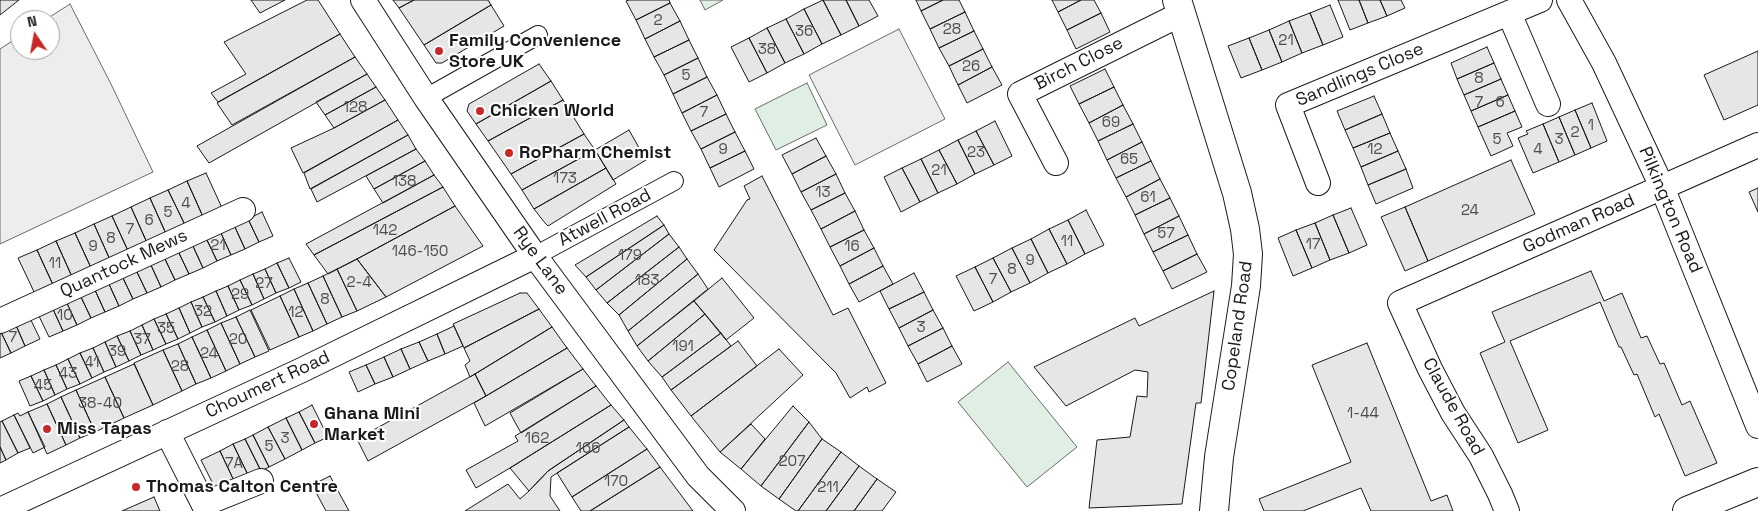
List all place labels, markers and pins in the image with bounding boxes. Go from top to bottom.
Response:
place label: Family Convenience Store UK [449,30,621,72]
marker: Family Convenience Store UK [433,45,445,57]
place label: Chicken World [490,100,614,122]
marker: Chicken World [474,105,486,117]
place label: RoPharm Chemist [519,142,672,164]
marker: RoPharm Chemist [503,147,515,159]
place label: Ghana Mini Market [324,403,420,446]
place label: Miss Tapas [57,418,152,440]
marker: Ghana Mini Market [308,418,320,430]
marker: Miss Tapas [41,423,53,435]
place label: Thomas Calton Centre [146,476,338,498]
marker: Thomas Calton Centre [130,481,142,493]

